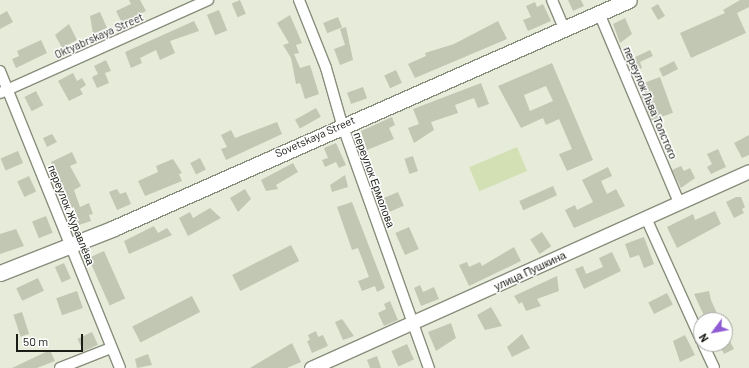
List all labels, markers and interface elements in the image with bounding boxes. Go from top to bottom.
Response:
street label: Oktyabrskaya Street [52,10,146,62]
street label: переулок Льва Толстого [620,45,680,161]
street label: Sovetskaya Street [273,113,357,161]
street label: переулок Ермолова [351,131,397,229]
street label: переулок Журавлёва [45,163,97,267]
street label: улица Пушкина [492,249,568,293]
north arrow [693,312,733,352]
scale bar [18,326,85,352]
text: N [696,332,711,345]
text: 50 m [23,334,48,348]

